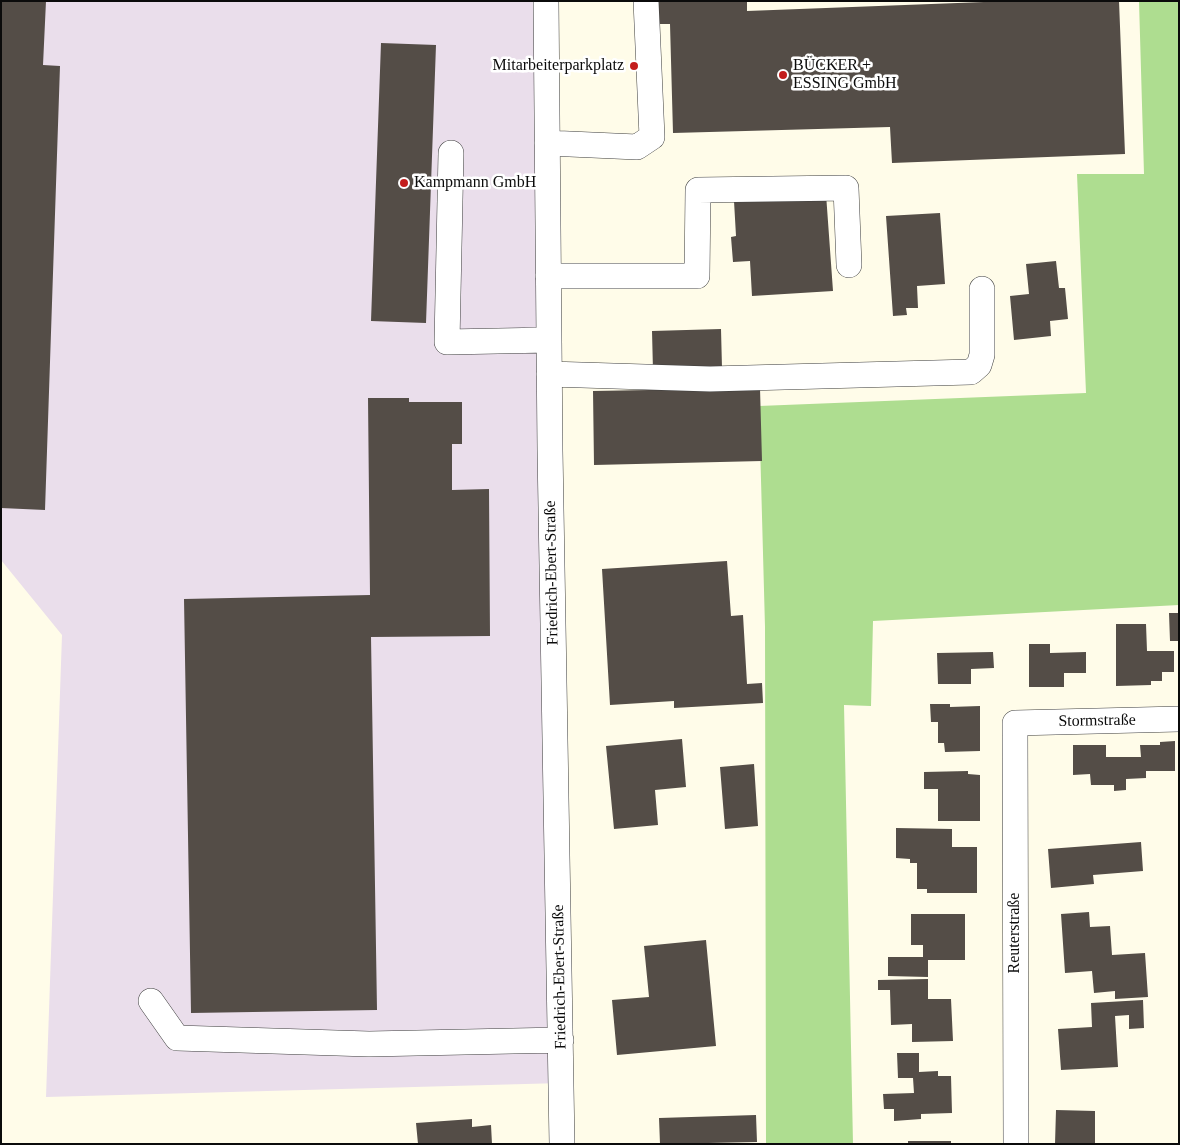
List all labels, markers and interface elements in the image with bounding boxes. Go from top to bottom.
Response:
place label: Mitarbeiterparkplatz [493,56,624,76]
place label: BÜCKER + ESSING GmbH [793,56,897,94]
marker: Mitarbeiterparkplatz [628,60,640,72]
marker: BÜCKER + ESSING GmbH [777,69,789,81]
place label: Kampmann GmbH [414,173,536,193]
marker: Kampmann GmbH [398,177,410,189]
street label: Friedrich-Ebert-Straße [541,500,563,646]
street label: Stormstraße [1058,711,1136,731]
street label: Reuterstraße [1005,893,1025,973]
street label: Friedrich-Ebert-Straße [549,904,571,1050]

